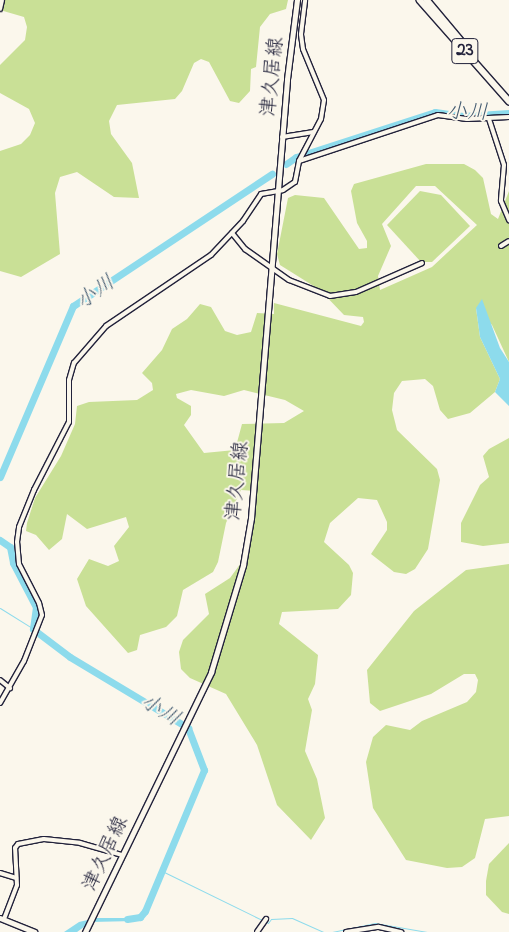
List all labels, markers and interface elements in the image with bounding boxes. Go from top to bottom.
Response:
road number: 23 [451,34,479,68]
street label: 津久居線 [257,36,289,118]
water label: 小川 [446,100,488,126]
water label: 小川 [72,270,120,316]
street label: 津久居線 [222,440,254,522]
water label: 小川 [136,689,184,733]
street label: 津久居線 [78,813,134,895]

